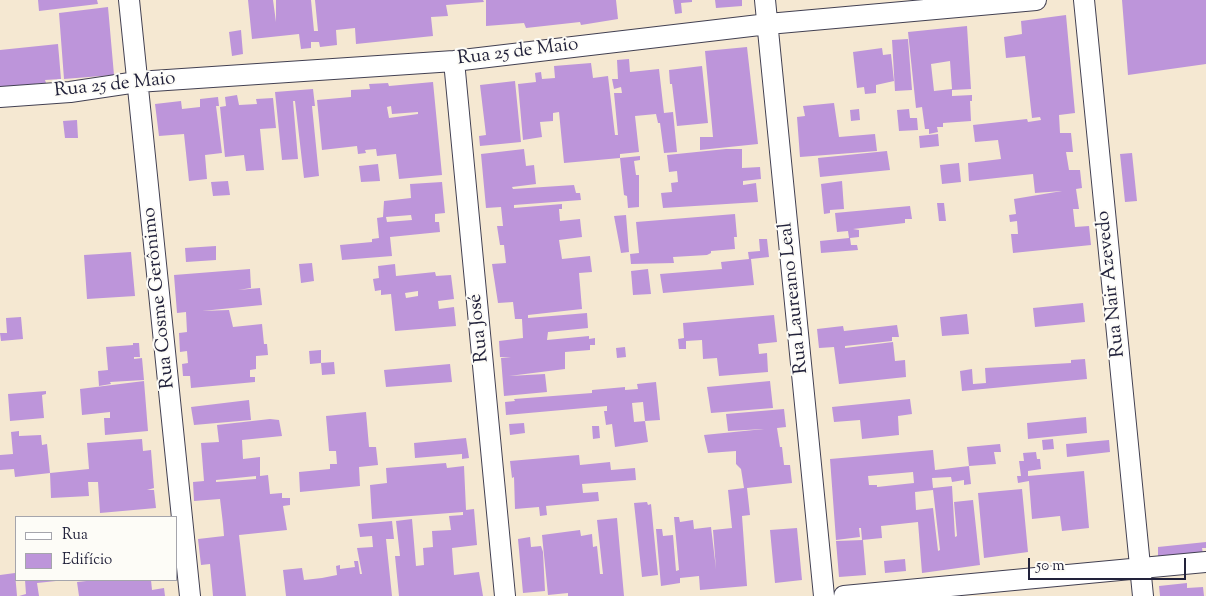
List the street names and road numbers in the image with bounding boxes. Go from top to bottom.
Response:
street label: Rua 25 de Maio [456,34,580,72]
street label: Rua 25 de Maio [53,68,177,104]
street label: Rua Cosme Gerônimo [139,206,181,390]
street label: Rua Nair Azevedo [1093,209,1131,359]
street label: Rua Laureano Leal [776,221,814,375]
street label: Rua José [465,292,495,364]

